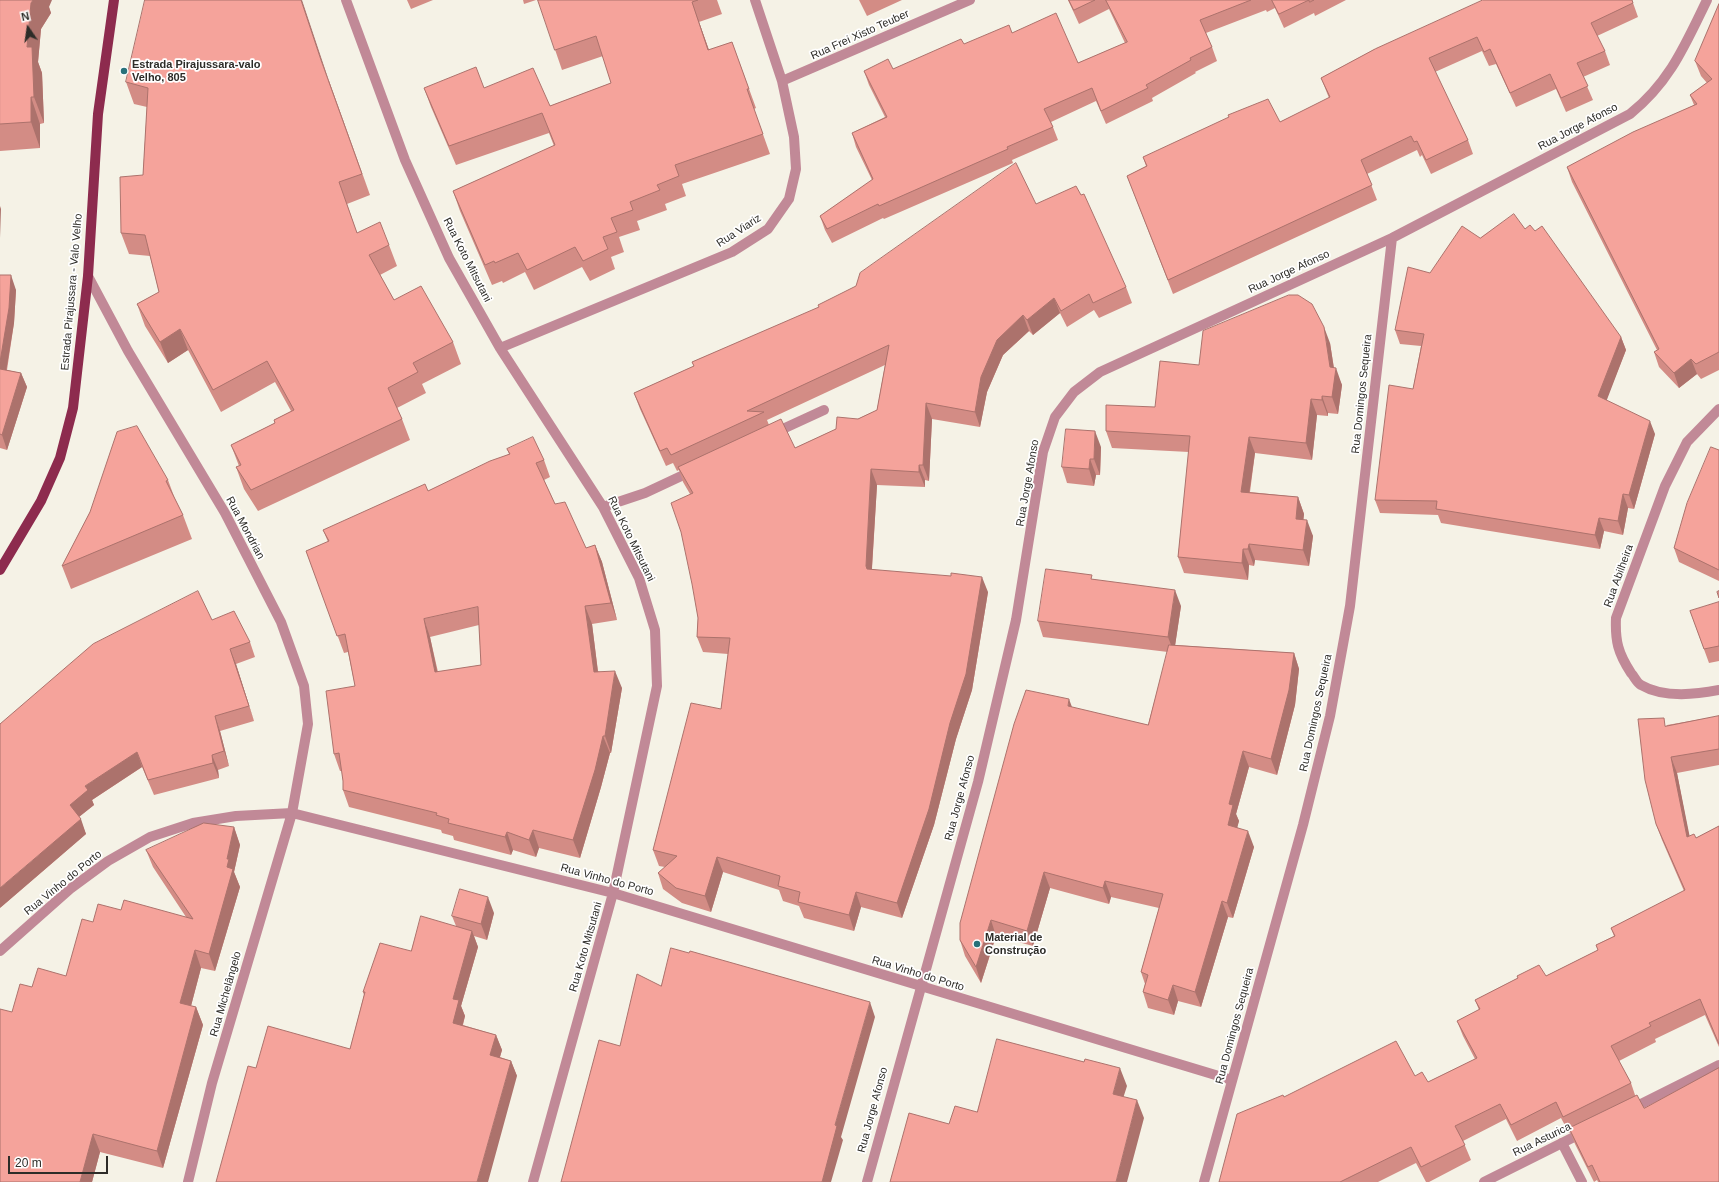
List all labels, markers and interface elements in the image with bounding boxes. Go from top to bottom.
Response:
street label: Rua Frei Xisto Teuber [809,7,911,63]
north arrow [8,8,48,48]
text: N [20,10,31,23]
place label: Estrada Pirajussara-valo Velho, 805 [132,58,260,84]
marker: Estrada Pirajussara-valo Velho, 805 [119,66,129,76]
street label: Rua Jorge Afonso [1536,101,1620,153]
street label: Rua Viariz [714,212,764,250]
street label: Estrada Pirajussara - Valo Velho [59,213,85,371]
street label: Rua Koto Mitsutani [440,216,494,304]
street label: Rua Jorge Afonso [1246,247,1332,297]
street label: Rua Domingos Sequeira [1349,334,1375,454]
street label: Rua Jorge Afonso [1014,438,1042,528]
street label: Rua Mondrian [223,494,267,562]
street label: Rua Koto Mitsutani [605,494,657,584]
street label: Rua Abilheira [1602,543,1636,609]
street label: Rua Domingos Sequeira [1297,653,1335,773]
street label: Rua Jorge Afonso [942,754,978,842]
street label: Rua Vinho do Porto [22,848,104,918]
street label: Rua Vinho do Porto [559,861,655,899]
street label: Rua Koto Mitsutani [567,901,605,993]
place label: Material de Construção [985,931,1046,957]
marker: Material de Construção [972,939,982,949]
street label: Rua Michelângelo [208,950,244,1038]
street label: Rua Vinho do Porto [870,954,966,994]
street label: Rua Domingos Sequeira [1213,966,1257,1086]
street label: Rua Jorge Afonso [855,1066,891,1154]
street label: Rua Asturica [1511,1120,1573,1160]
scale bar [10,1148,110,1174]
text: 20 m [15,1156,42,1170]

